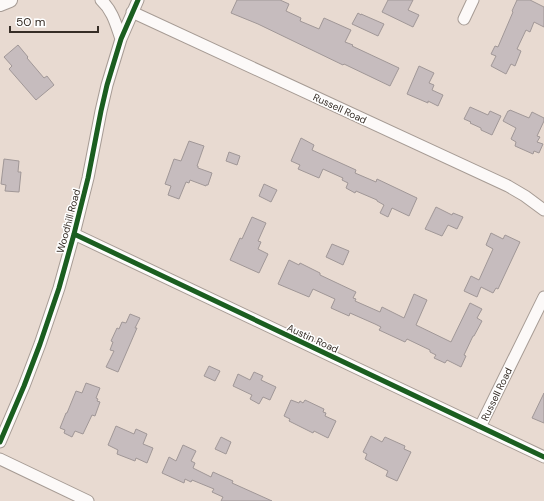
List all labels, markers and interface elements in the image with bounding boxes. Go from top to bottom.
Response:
scale bar [10,8,98,34]
text: 50 m [16,14,45,30]
street label: Russell Road [311,90,369,127]
street label: Woodhill Road [54,188,83,255]
street label: Austin Road [285,321,340,356]
street label: Russell Road [478,365,515,423]

